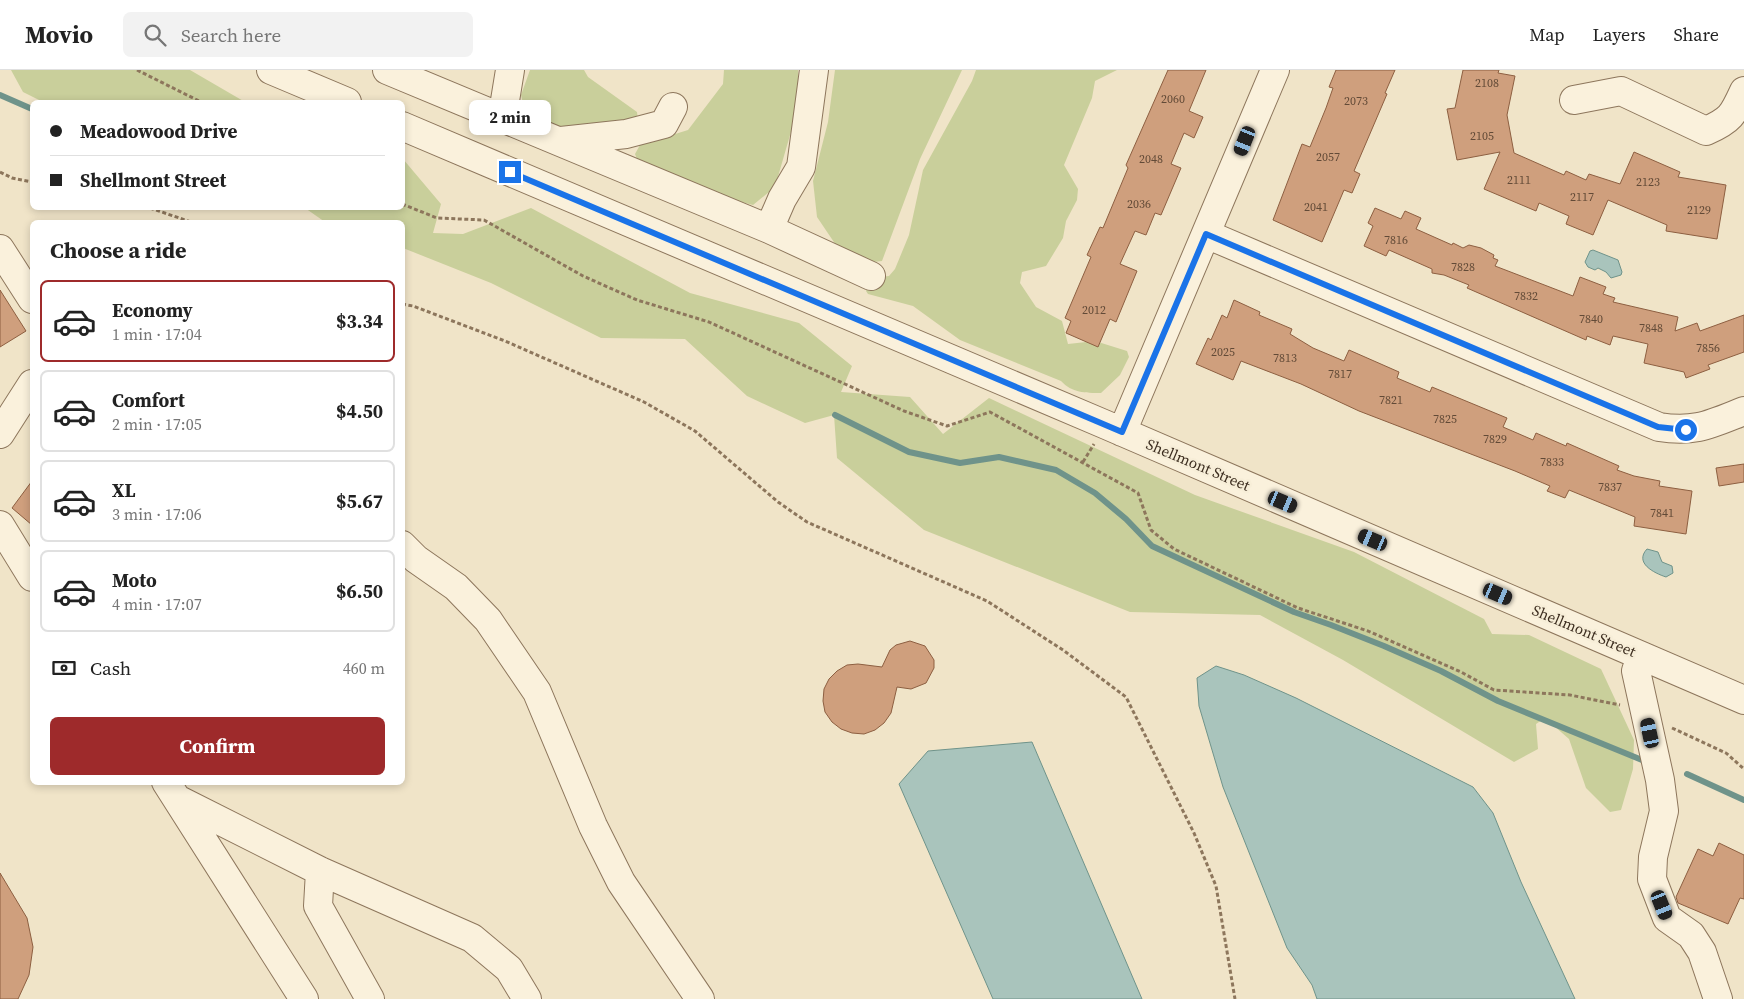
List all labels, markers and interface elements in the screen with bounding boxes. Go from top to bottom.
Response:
search box [123,12,473,57]
text: Movio [25,18,93,51]
icon: search [141,21,169,49]
text: Search here [181,22,281,48]
text: Map [1529,22,1564,47]
text: Layers [1592,22,1645,47]
text: Share [1673,22,1719,47]
house number: 2108 [1475,75,1499,91]
house number: 2060 [1161,91,1185,107]
house number: 2073 [1344,93,1368,109]
callout: 2 min [469,99,551,134]
text: 2 min [489,106,531,128]
text: Meadowood Drive [80,118,237,144]
car [1232,124,1257,158]
house number: 2105 [1470,128,1494,144]
house number: 2057 [1316,149,1340,165]
house number: 2048 [1139,151,1163,167]
route end [499,161,521,183]
text: Shellmont Street [80,167,226,193]
house number: 2111 [1507,172,1531,188]
house number: 2123 [1636,174,1660,190]
house number: 2117 [1570,189,1594,205]
house number: 2036 [1127,196,1151,212]
house number: 2041 [1304,199,1328,215]
house number: 2129 [1687,202,1711,218]
house number: 7816 [1384,232,1408,248]
text: Choose a ride [50,235,187,265]
house number: 7828 [1451,259,1475,275]
house number: 7832 [1514,288,1538,304]
text: Economy [112,297,193,323]
icon: car [52,299,97,344]
house number: 2012 [1082,302,1106,318]
text: $3.34 [336,308,383,334]
house number: 7840 [1579,311,1603,327]
house number: 7848 [1639,320,1663,336]
text: 1 min · 17:04 [112,323,202,345]
house number: 7856 [1696,340,1720,356]
house number: 2025 [1211,344,1235,360]
house number: 7813 [1273,350,1297,366]
house number: 7817 [1328,366,1352,382]
text: Comfort [112,387,185,413]
icon: car [52,389,97,434]
house number: 7821 [1379,392,1403,408]
text: $4.50 [336,398,383,424]
house number: 7825 [1433,411,1457,427]
text: 2 min · 17:05 [112,413,202,435]
route start [1675,419,1697,441]
house number: 7829 [1483,431,1507,447]
street label: Shellmont Street [1143,433,1253,496]
house number: 7833 [1540,454,1564,470]
text: XL [112,477,135,503]
icon: car [52,479,97,524]
house number: 7837 [1598,479,1622,495]
text: $5.67 [336,488,383,514]
car [1266,489,1299,515]
text: 3 min · 17:06 [112,503,202,525]
house number: 7841 [1650,505,1674,521]
car [1356,527,1389,553]
text: Moto [112,567,157,593]
icon: car [52,569,97,614]
text: $6.50 [336,578,383,604]
car [1481,581,1514,607]
text: 4 min · 17:07 [112,593,202,615]
street label: Shellmont Street [1529,599,1639,662]
icon: cash [50,654,78,682]
text: Cash [90,655,131,681]
text: 460 m [343,657,385,679]
button: Confirm [50,717,385,775]
car [1639,717,1660,749]
car [1649,888,1674,922]

